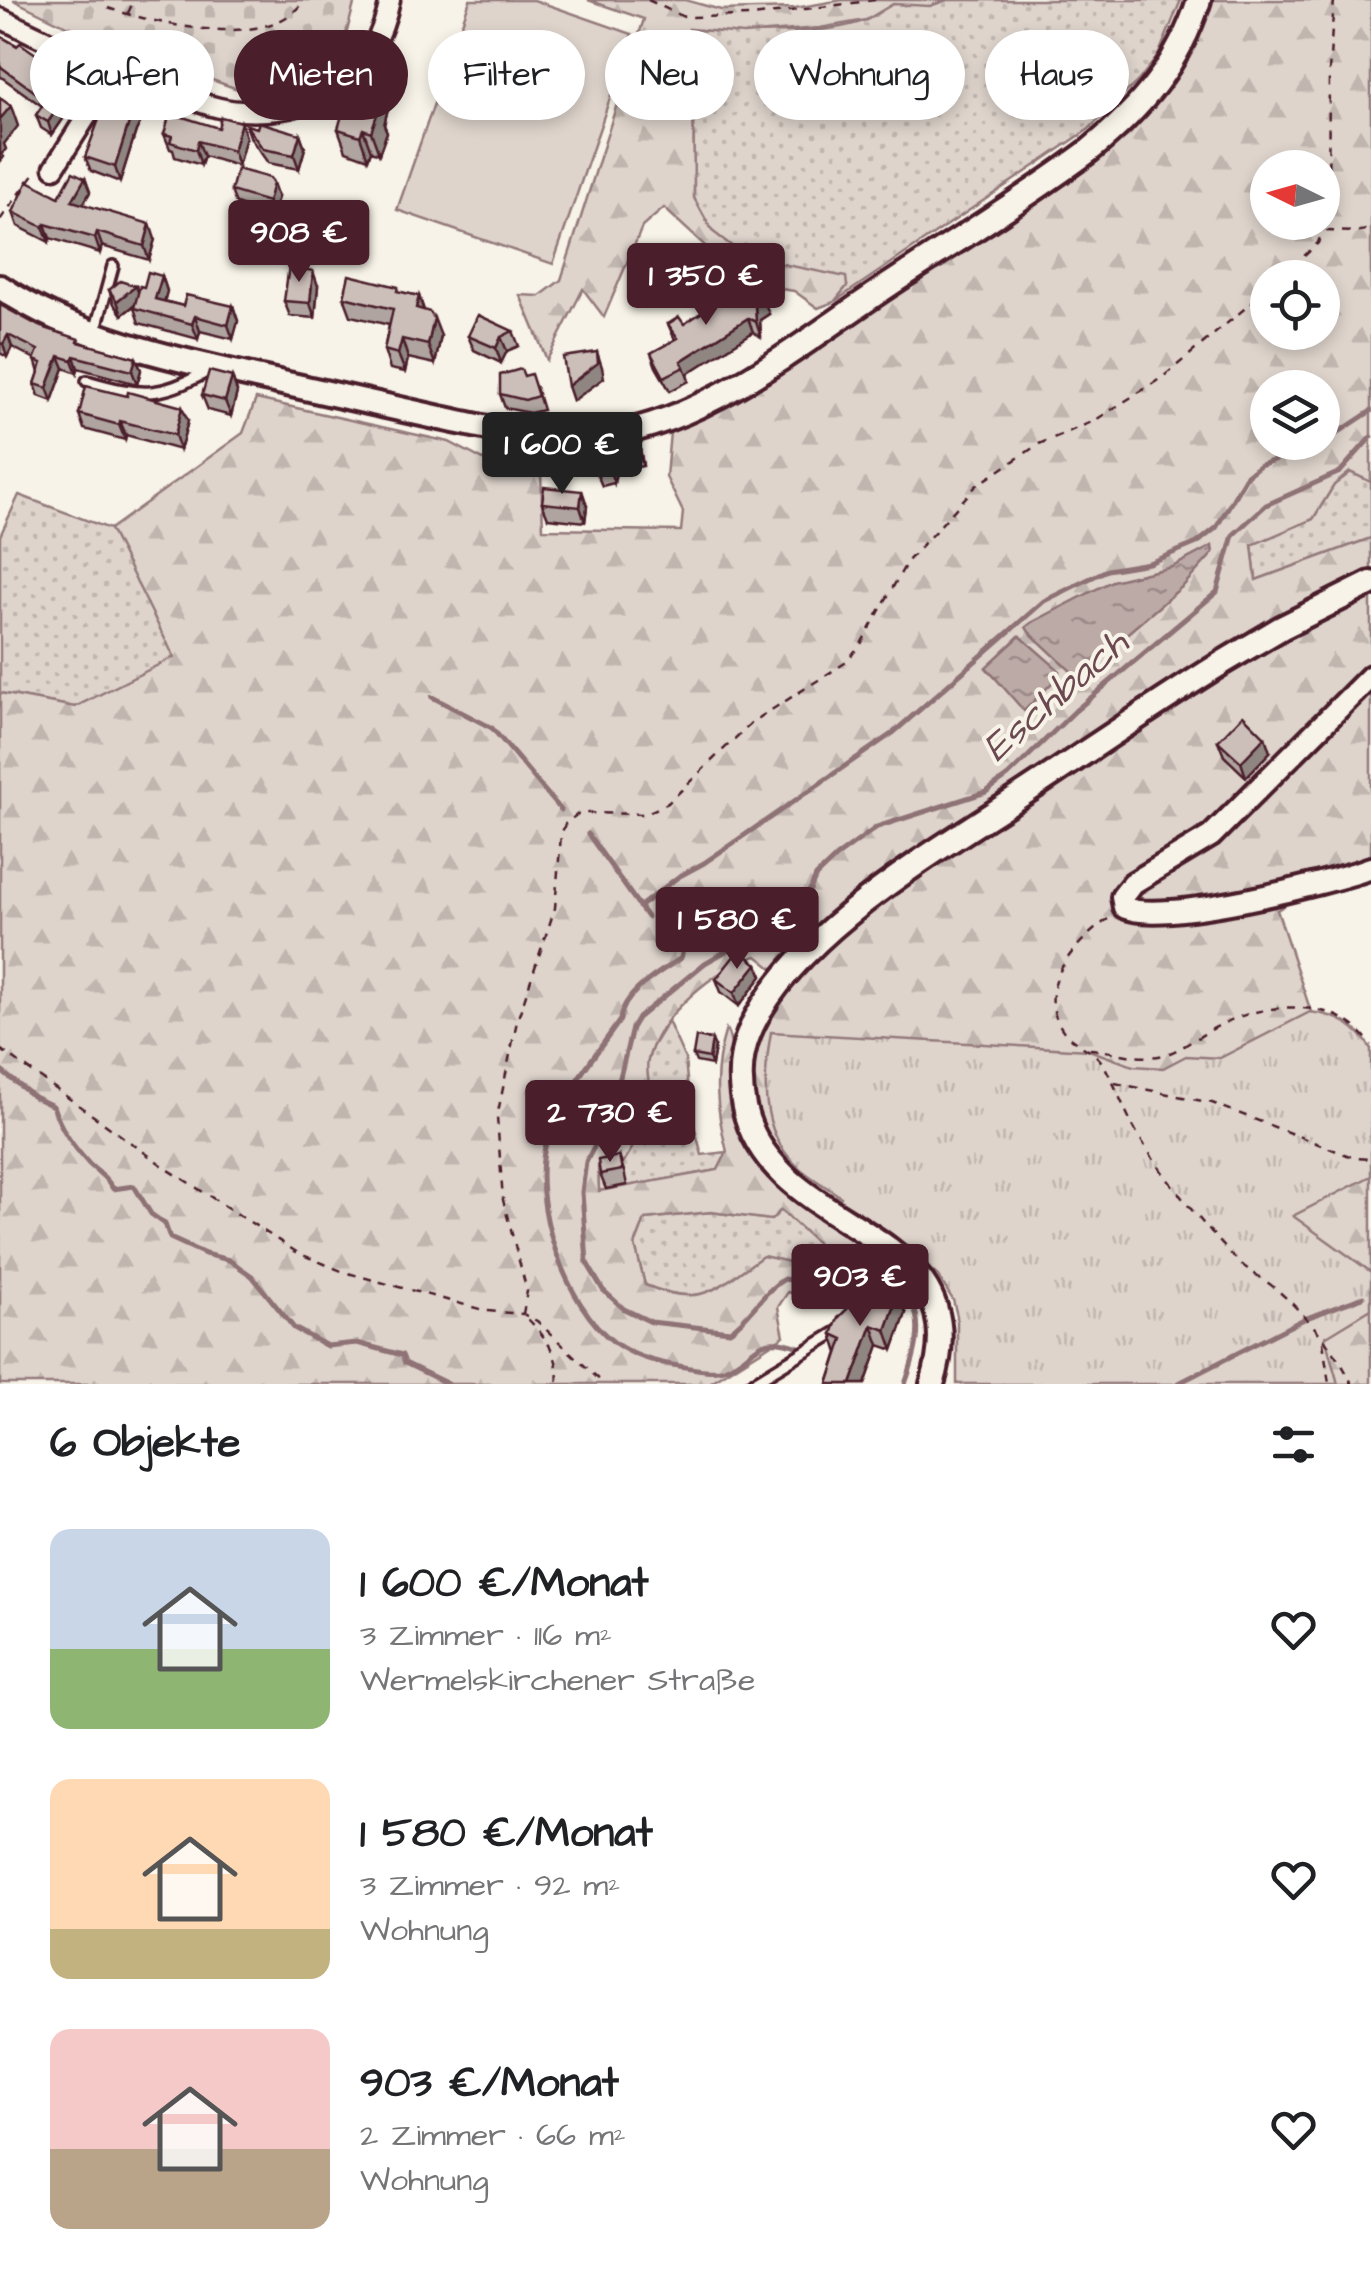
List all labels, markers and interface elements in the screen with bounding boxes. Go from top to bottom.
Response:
chip: Kaufen [30,30,214,120]
chip: Mieten [234,30,408,120]
chip: Filter [428,30,585,120]
chip: Neu [605,30,734,120]
chip: Wohnung [754,30,965,120]
chip: Haus [985,30,1129,120]
north arrow [1250,150,1340,240]
map controls [1250,150,1340,460]
pin: 908 € [229,200,369,285]
text: 908 € [250,210,348,255]
pin: 1 350 € [614,243,798,328]
text: 1 350 € [649,253,763,298]
button: locate [1250,260,1340,350]
button: layers [1250,370,1340,460]
pin: 1 600 € [470,412,654,497]
text: 1 600 € [504,422,620,467]
water label: Eschbach [971,616,1142,775]
pin: 1 580 € [645,887,829,972]
text: 1 580 € [678,897,796,942]
pin: 2 730 € [518,1080,702,1165]
text: 2 730 € [547,1090,673,1135]
pin: 903 € [790,1244,930,1329]
text: 903 € [814,1254,906,1299]
text: 6 Objekte [50,1415,241,1473]
icon: filters [1266,1417,1321,1472]
text: 1 600 €/Monat [360,1555,649,1613]
icon: home [130,1569,250,1689]
icon: heart [1266,1602,1321,1657]
text: 3 Zimmer · 116 m² [360,1613,612,1658]
text: Wermelskirchener Straße [360,1658,755,1703]
text: 1 580 €/Monat [360,1805,653,1863]
icon: home [130,1819,250,1939]
icon: heart [1266,1852,1321,1907]
text: 3 Zimmer · 92 m² [360,1863,620,1908]
text: Wohnung [360,1908,489,1953]
text: 903 €/Monat [360,2055,619,2113]
icon: home [130,2069,250,2189]
icon: heart [1266,2102,1321,2157]
text: 2 Zimmer · 66 m² [360,2113,626,2158]
text: Wohnung [360,2158,489,2203]

